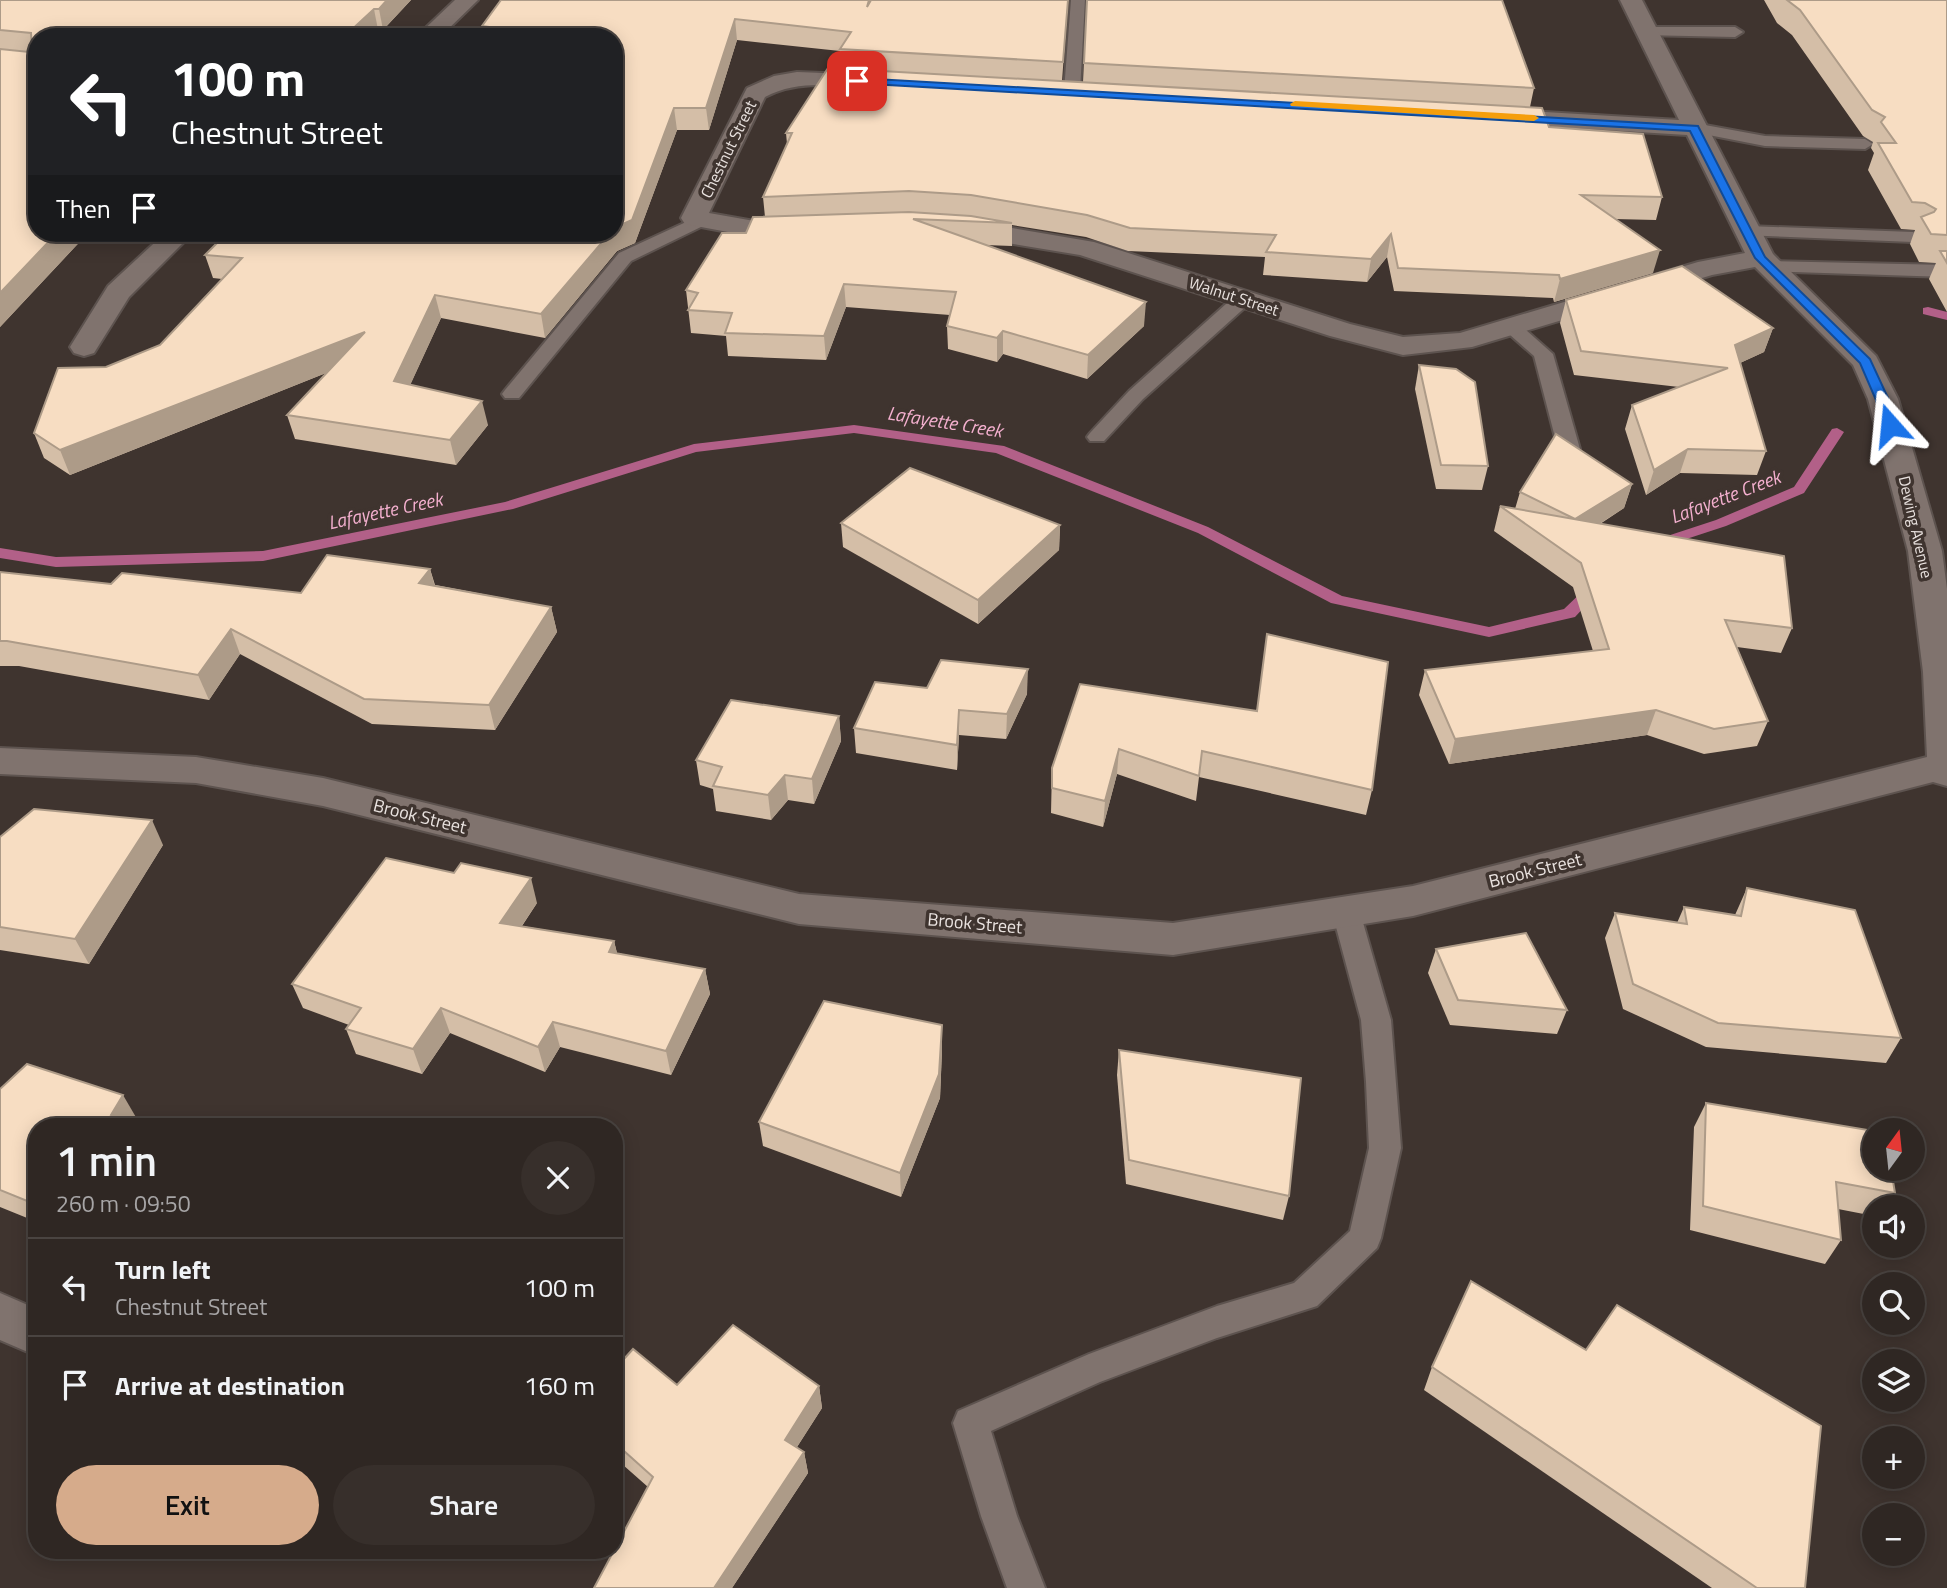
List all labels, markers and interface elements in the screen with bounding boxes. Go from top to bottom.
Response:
text: 100 m [171,40,305,115]
pin [827,51,887,111]
icon: left [56,56,147,147]
icon: arrive [838,62,876,100]
street label: Chestnut Street [694,96,762,202]
text: Chestnut Street [171,108,383,156]
text: Then [56,189,111,228]
icon: arrive [125,189,163,227]
street label: Walnut Street [1186,270,1282,322]
position arrow [1853,388,1927,462]
water label: Lafayette Creek [885,398,1007,445]
water label: Lafayette Creek [1666,461,1787,530]
street label: Dewing Avenue [1893,473,1939,581]
water label: Lafayette Creek [325,483,447,536]
street label: Brook Street [371,791,470,841]
street label: Brook Street [1486,845,1585,895]
street label: Brook Street [926,905,1024,941]
north arrow [1862,1118,1925,1181]
map controls [1862,1118,1925,1566]
text: 1 min [56,1128,157,1192]
button: close [521,1141,595,1215]
text: 260 m · 09:50 [56,1186,191,1221]
button: sound [1862,1195,1925,1258]
text: Turn left [115,1250,210,1289]
icon: left [56,1268,94,1306]
text: 100 m [524,1268,595,1307]
button: search [1862,1272,1925,1335]
text: Chestnut Street [115,1289,267,1324]
button: layers [1862,1349,1925,1412]
icon: arrive [56,1366,94,1404]
text: Arrive at destination [115,1366,345,1405]
text: 160 m [524,1366,595,1405]
button: + [1862,1426,1925,1489]
button: Exit [56,1465,319,1545]
button: Share [333,1465,595,1545]
button: − [1862,1503,1925,1566]

